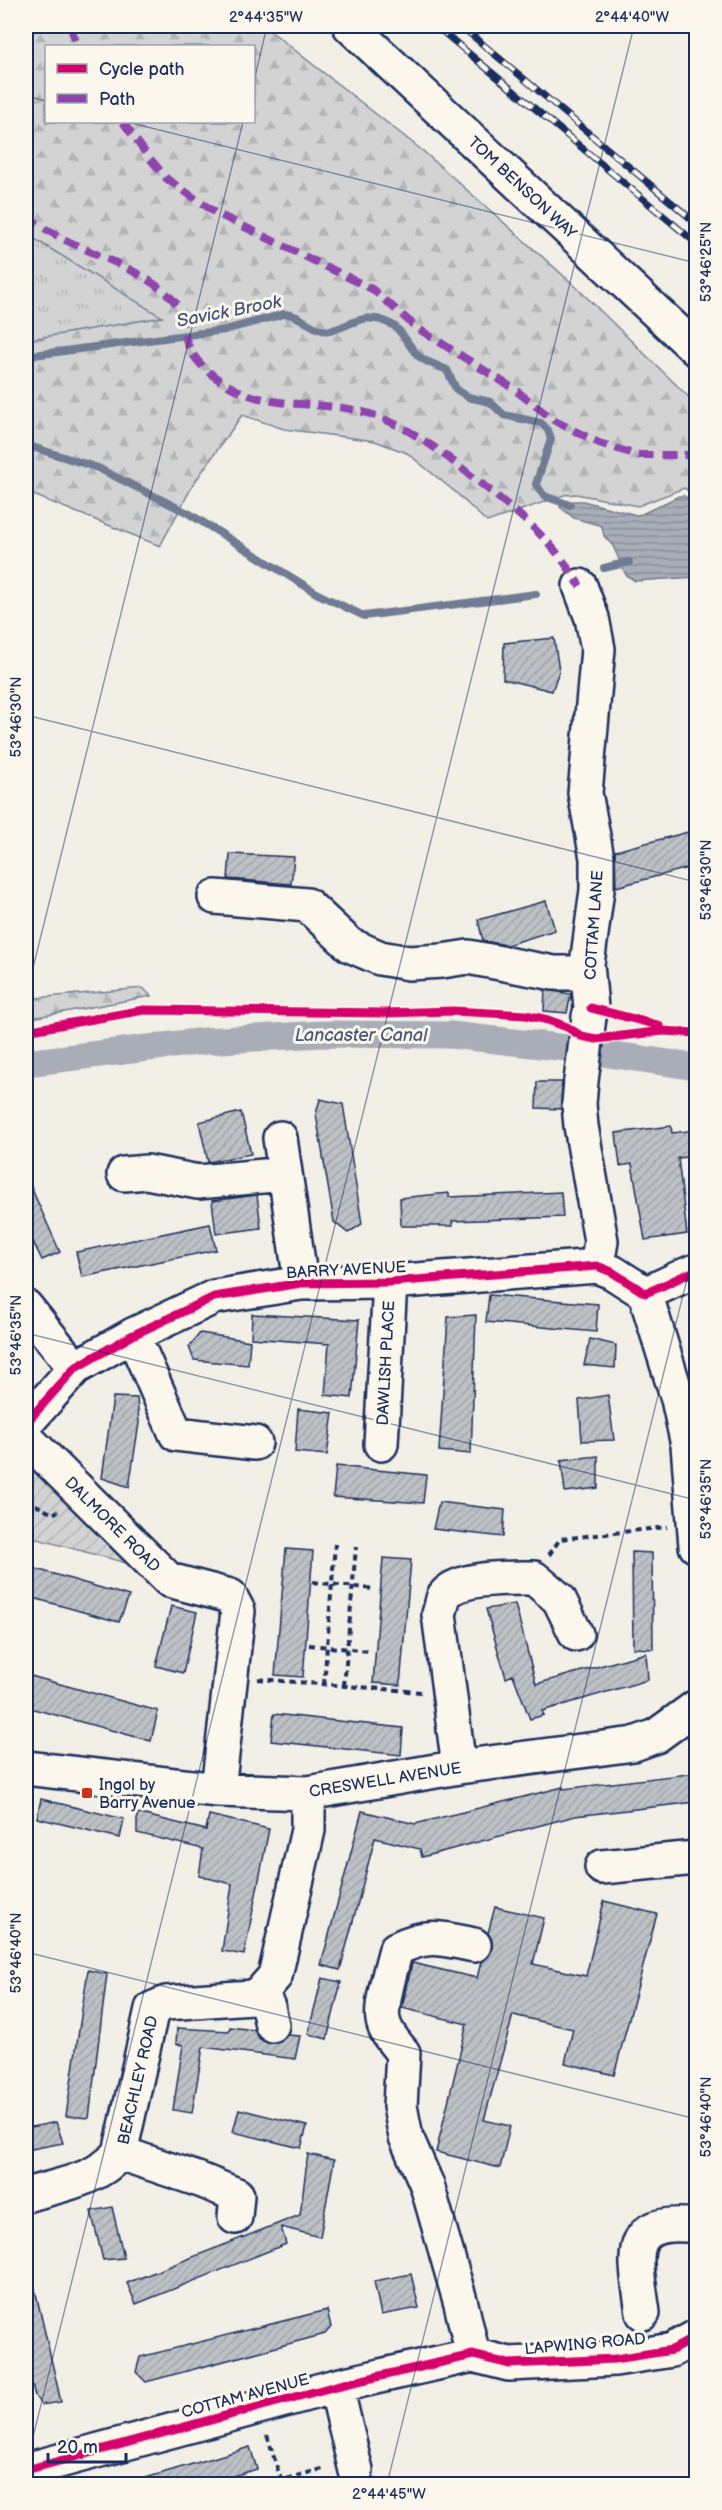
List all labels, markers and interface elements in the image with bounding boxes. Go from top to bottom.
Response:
text: 2°44'35"W [229,8,303,27]
text: 2°44'40"W [595,8,669,27]
legend [45,45,255,123]
text: Cycle path [99,59,185,80]
text: Path [99,89,135,110]
street label: TOM BENSON WAY [464,133,580,244]
text: 53°46'25"N [697,222,716,302]
water label: Savick Brook [175,291,284,332]
text: 53°46'30"N [7,676,26,758]
text: 53°46'30"N [697,839,716,921]
street label: COTTAM LANE [581,870,608,981]
water label: Lancaster Canal [295,1025,428,1046]
street label: BARRY AVENUE [286,1258,407,1283]
text: 53°46'35"N [7,1295,26,1375]
street label: DAWLISH PLACE [374,1300,399,1426]
text: 53°46'35"N [697,1459,716,1539]
street label: DALMORE ROAD [60,1473,164,1577]
street label: CRESWELL AVENUE [308,1759,463,1802]
place label: Ingol by Barry Avenue [99,1776,196,1813]
marker: Ingol by Barry Avenue [80,1786,94,1800]
text: 53°46'40"N [7,1913,26,1993]
street label: BEACHLEY ROAD [114,2014,163,2147]
text: 53°46'40"N [697,2077,716,2157]
street label: LAPWING ROAD [524,2330,646,2359]
street label: COTTAM AVENUE [179,2370,311,2423]
scale bar [48,2426,126,2464]
text: 20 m [57,2437,98,2458]
text: 2°44'45"W [352,2485,426,2504]

